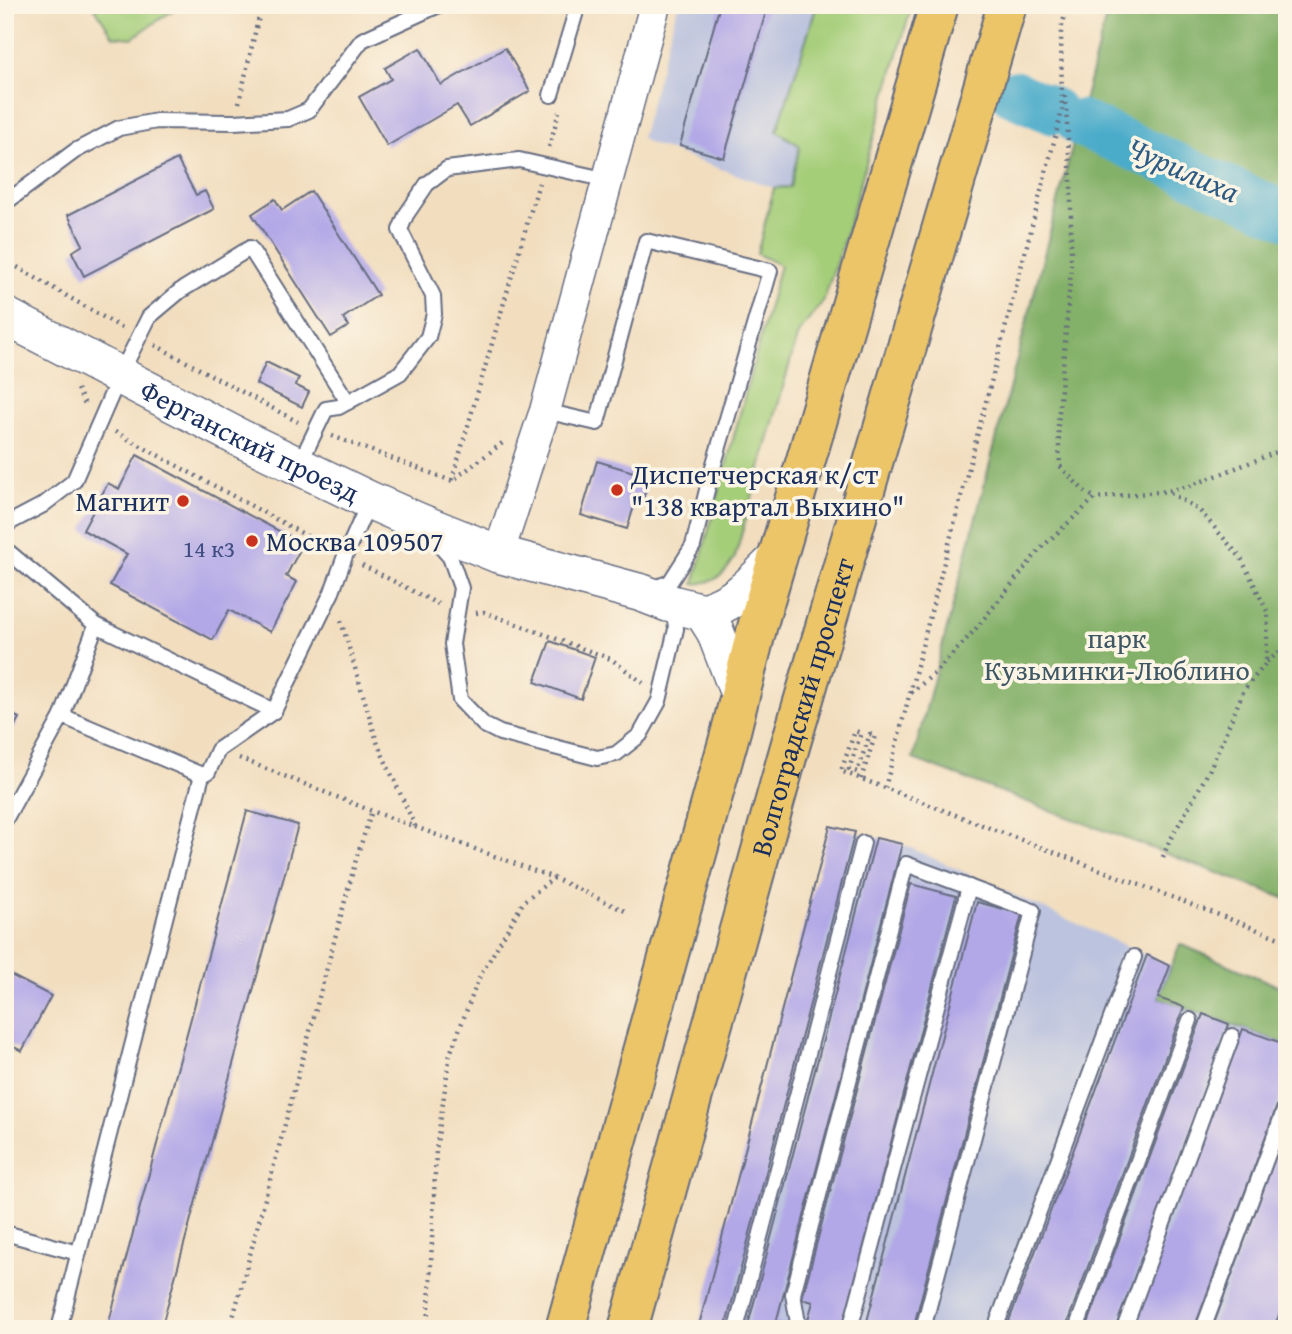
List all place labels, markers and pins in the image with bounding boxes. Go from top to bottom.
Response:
place label: Диспетчерская к/ст "138 квартал Выхино" [630,453,904,526]
place label: Магнит [75,480,169,521]
marker: Диспетчерская к/ст "138 квартал Выхино" [609,482,625,498]
marker: Магнит [175,493,191,509]
place label: Москва 109507 [266,520,443,561]
marker: Москва 109507 [244,533,260,549]

